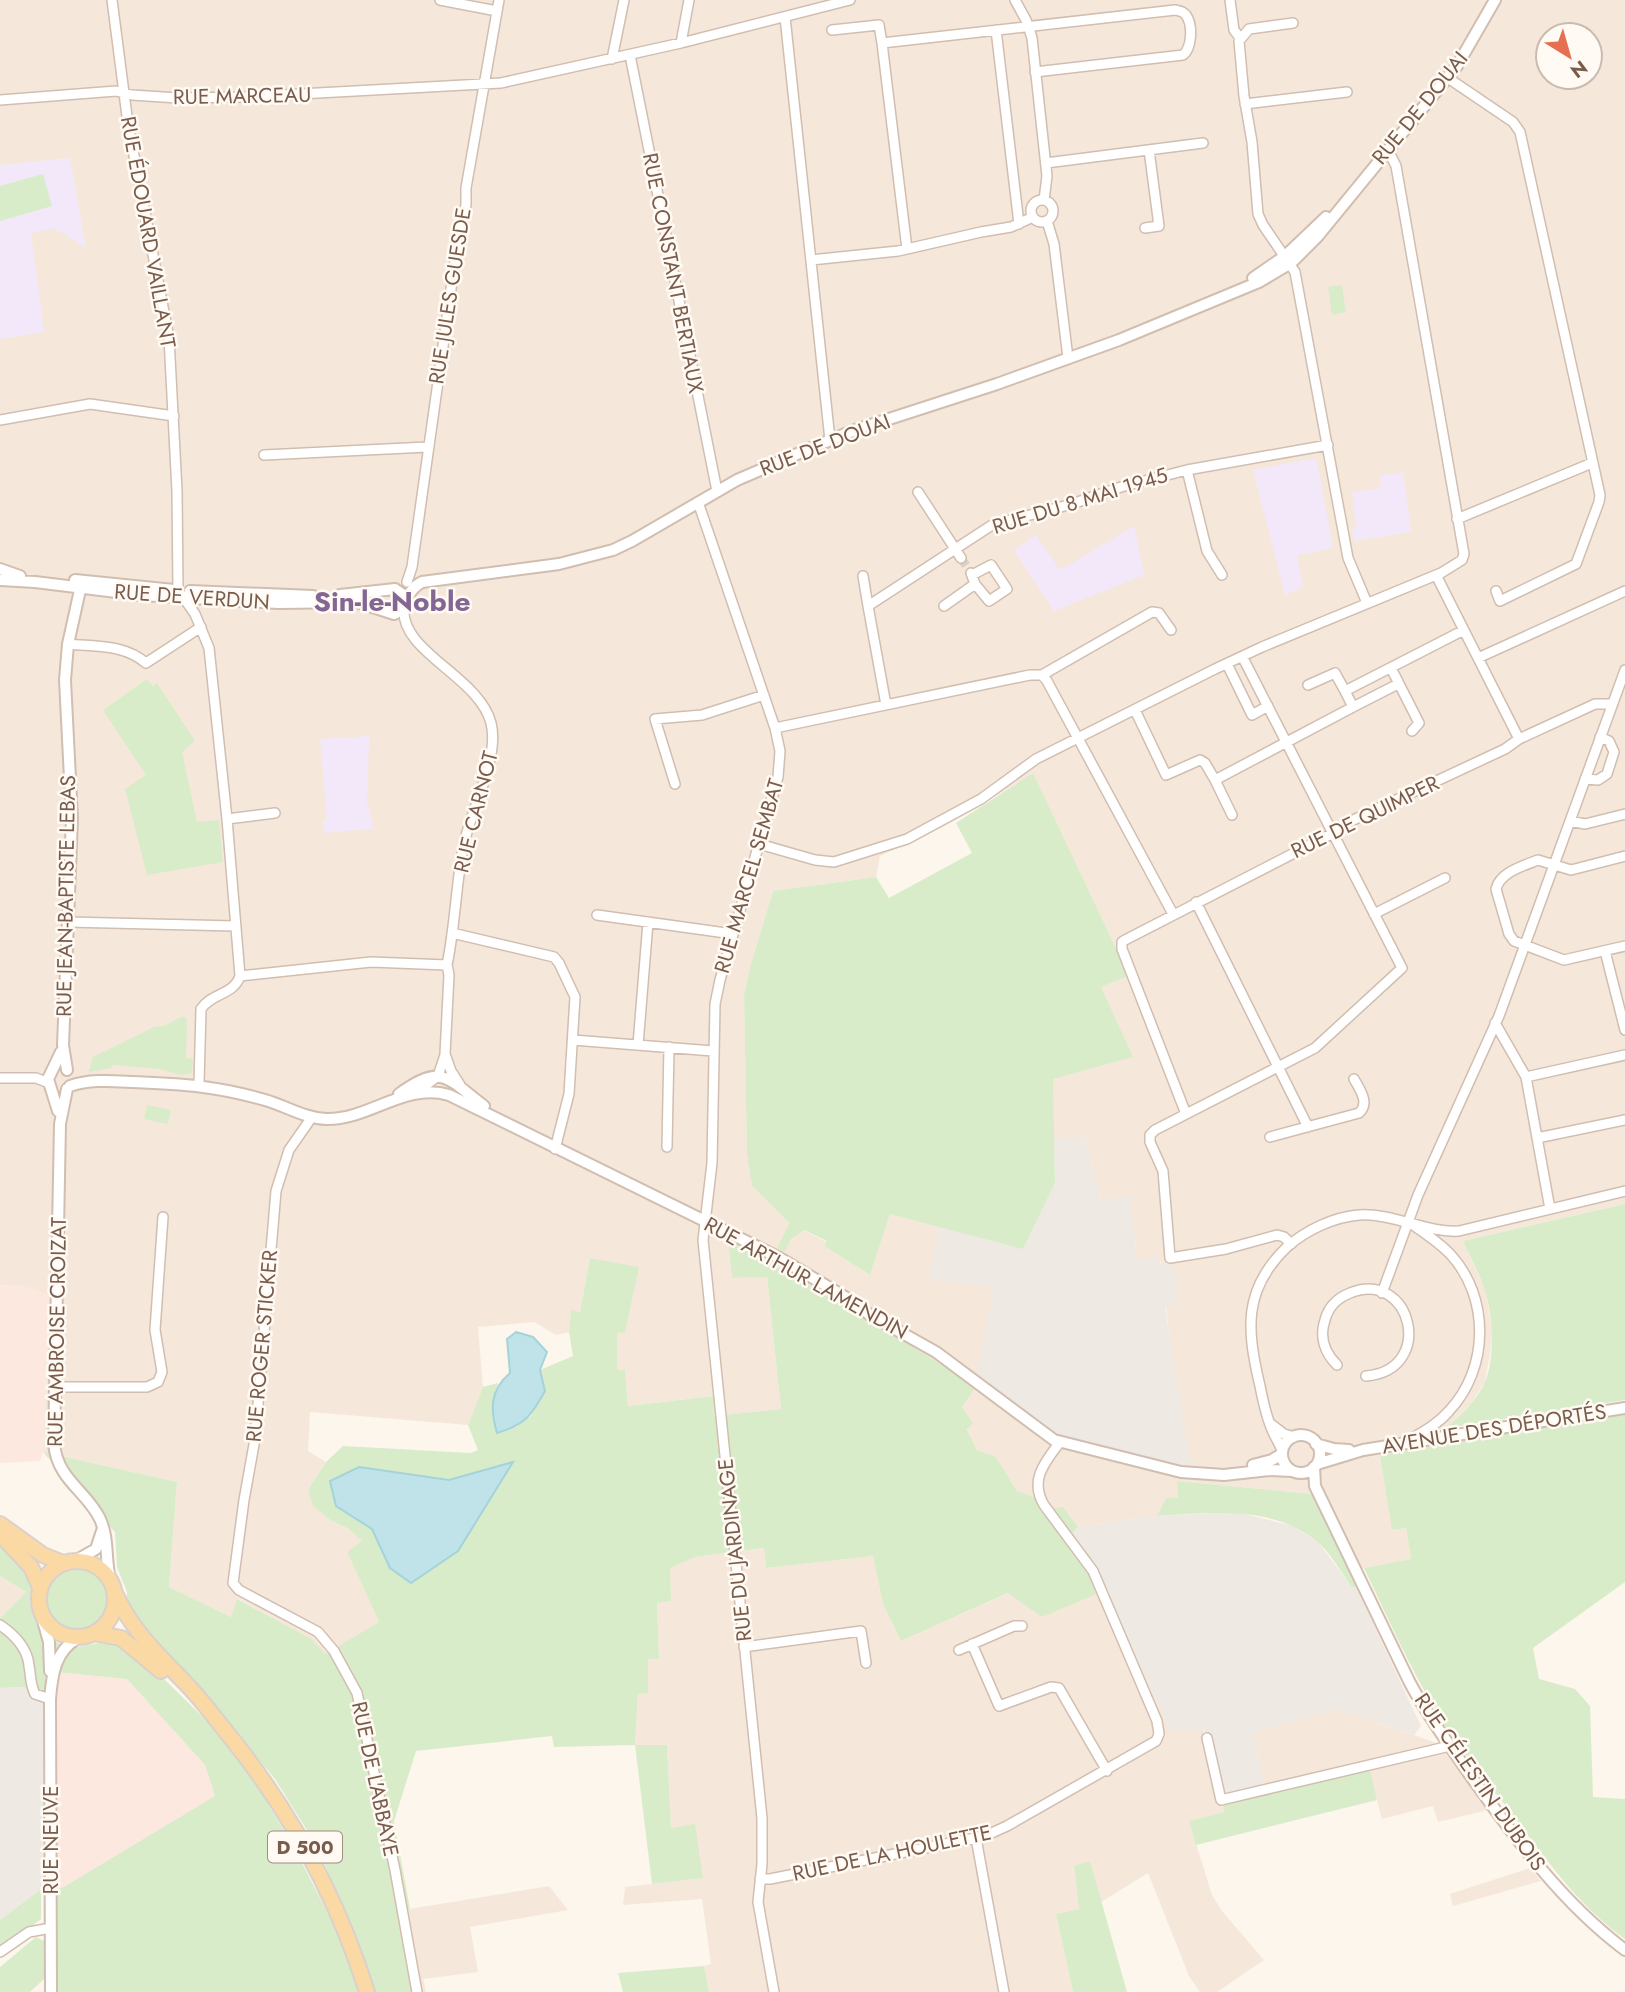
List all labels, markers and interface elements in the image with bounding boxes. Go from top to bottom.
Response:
north arrow [1534,21,1604,91]
street label: RUE DE DOUAI [1365,45,1475,171]
text: N [1565,54,1593,85]
street label: RUE MARCEAU [173,80,311,112]
street label: RUE ÉDOUARD VAILLANT [113,114,183,350]
street label: RUE CONSTANT BERTIAUX [635,150,711,396]
street label: RUE JULES GUESDE [421,206,479,386]
street label: RUE DE DOUAI [755,406,895,484]
street label: RUE DU 8 MAI 1945 [988,460,1172,542]
street label: RUE DE VERDUN [113,577,271,617]
district label: Sin-le-Noble [314,581,471,622]
street label: RUE CARNOT [446,748,506,876]
street label: RUE DE QUIMPER [1286,768,1444,866]
street label: RUE JEAN-BAPTISTE LEBAS [49,775,83,1017]
street label: RUE MARCEL SEMBAT [707,775,791,977]
street label: RUE ARTHUR LAMENDIN [699,1209,913,1347]
street label: RUE AMBROISE CROIZAT [40,1217,74,1447]
street label: RUE ROGER STICKER [239,1248,285,1443]
street label: AVENUE DES DÉPORTÉS [1380,1396,1608,1462]
street label: RUE DU JARDINAGE [710,1457,760,1643]
street label: RUE CÉLESTIN DUBOIS [1407,1687,1553,1877]
street label: RUE DE L'ABBAYE [344,1699,406,1859]
street label: RUE NEUVE [36,1785,66,1895]
street label: RUE DE LA HOULETTE [790,1817,994,1889]
road number: D 500 [268,1831,342,1862]

